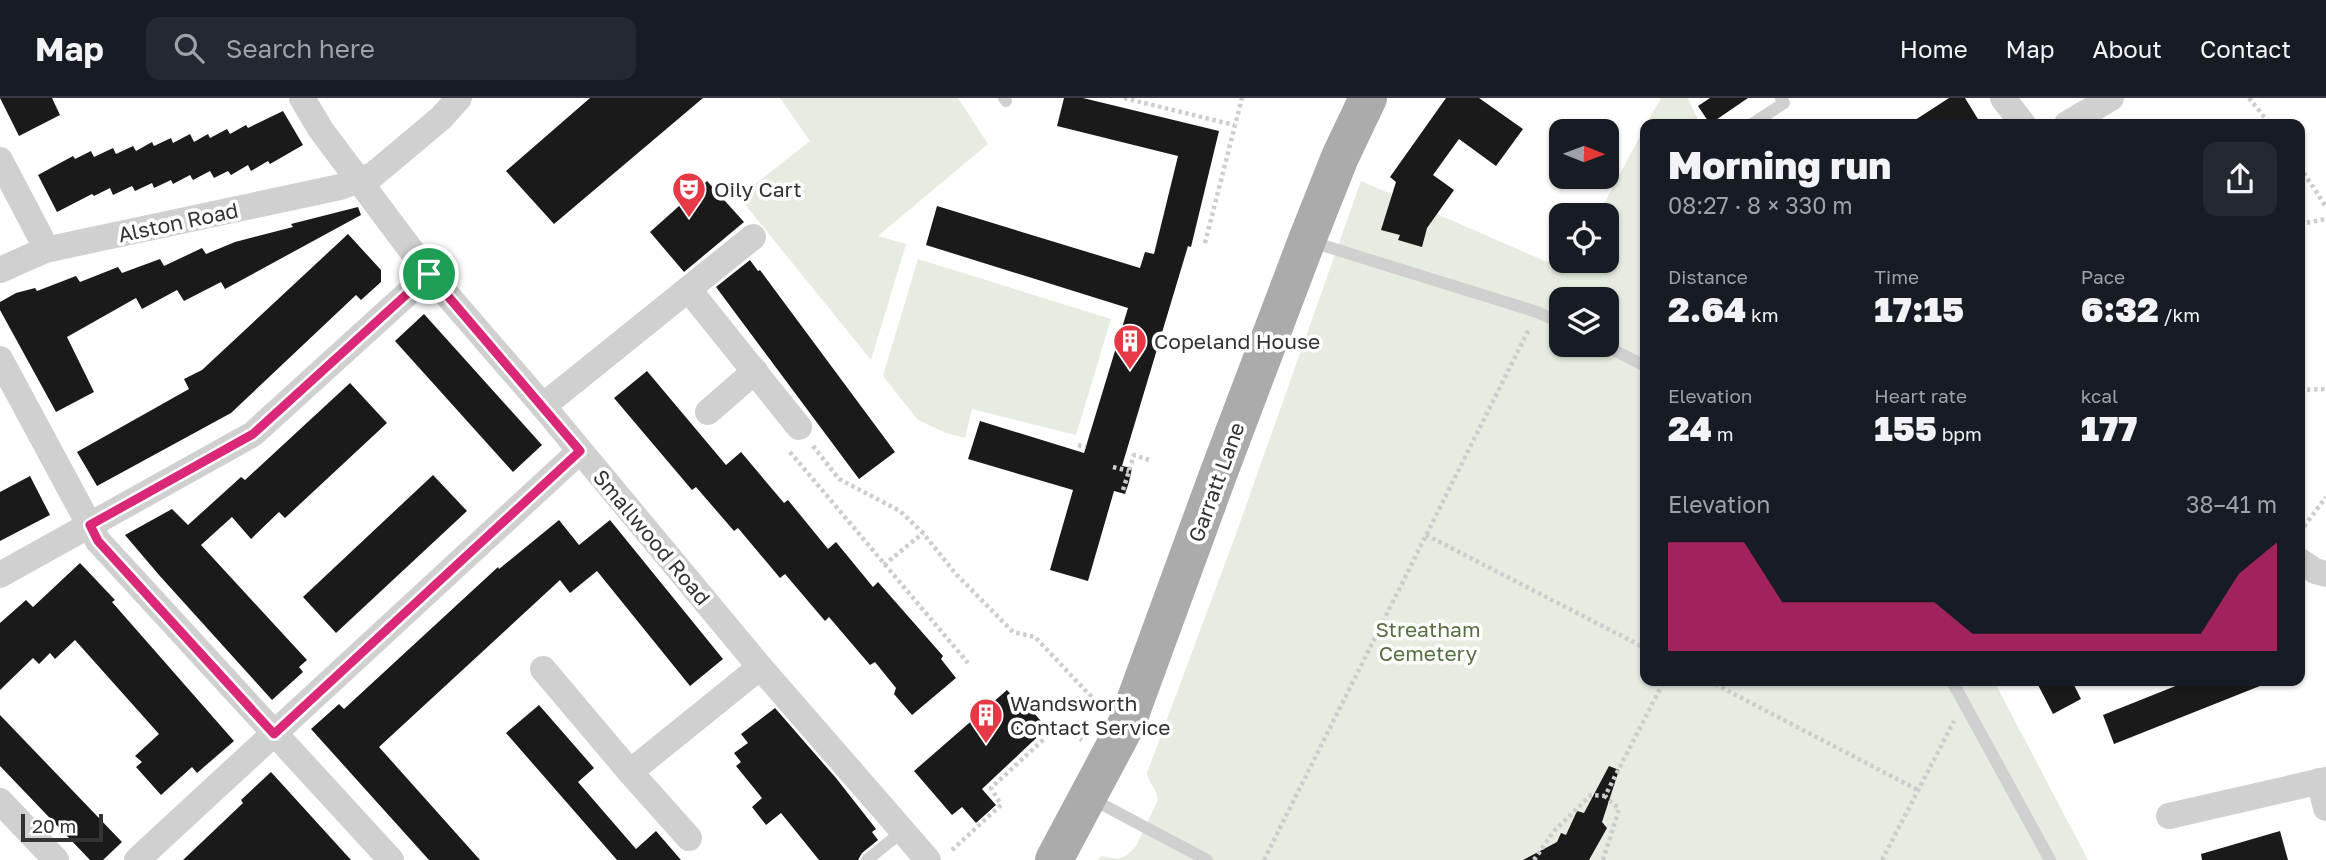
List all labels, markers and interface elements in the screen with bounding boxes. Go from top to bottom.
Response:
search box [146,17,636,80]
text: Map [35,29,104,68]
icon: search [170,29,208,67]
text: Search here [226,33,375,64]
text: Home [1900,34,1968,63]
text: Map [2006,34,2055,63]
text: About [2093,34,2162,63]
text: Contact [2200,34,2291,63]
north arrow [1549,119,1619,189]
map controls [1549,119,1619,357]
text: Morning run [1668,142,1891,187]
button: share [2203,142,2277,216]
theatre icon: Oily Cart [670,170,708,219]
place label: Oily Cart [714,176,802,202]
text: 08:27 · 8 × 330 m [1668,191,1853,219]
street label: Alston Road [116,197,240,247]
button: locate [1549,203,1619,273]
pin [399,244,459,304]
icon: arrive [410,255,448,293]
text: Distance [1668,265,1748,288]
text: Time [1874,265,1919,288]
text: Pace [2081,265,2125,288]
button: layers [1549,287,1619,357]
text: 2.64 [1668,288,1746,330]
text: 17:15 [1874,288,1964,330]
text: 6:32 [2081,288,2159,330]
text: km [1746,303,1779,326]
text: /km [2159,303,2200,326]
building icon: Copeland House [1111,322,1149,371]
place label: Copeland House [1154,328,1320,354]
text: Elevation [1668,384,1753,407]
text: Heart rate [1874,384,1967,407]
text: kcal [2081,384,2118,407]
text: 24 [1668,407,1712,449]
text: 155 [1874,407,1937,449]
text: 177 [2081,407,2137,449]
street label: Garratt Lane [1182,419,1250,545]
text: m [1712,422,1734,445]
text: bpm [1937,422,1982,445]
street label: Smallwood Road [588,464,716,610]
text: Elevation [1668,490,1770,518]
text: 38–41 m [2186,490,2277,518]
park label: Streatham Cemetery [1376,616,1481,666]
place label: Wandsworth Contact Service [1010,690,1170,740]
building icon: Wandsworth Contact Service [967,696,1005,745]
scale bar [21,811,103,843]
text: 20 m [32,814,76,837]

